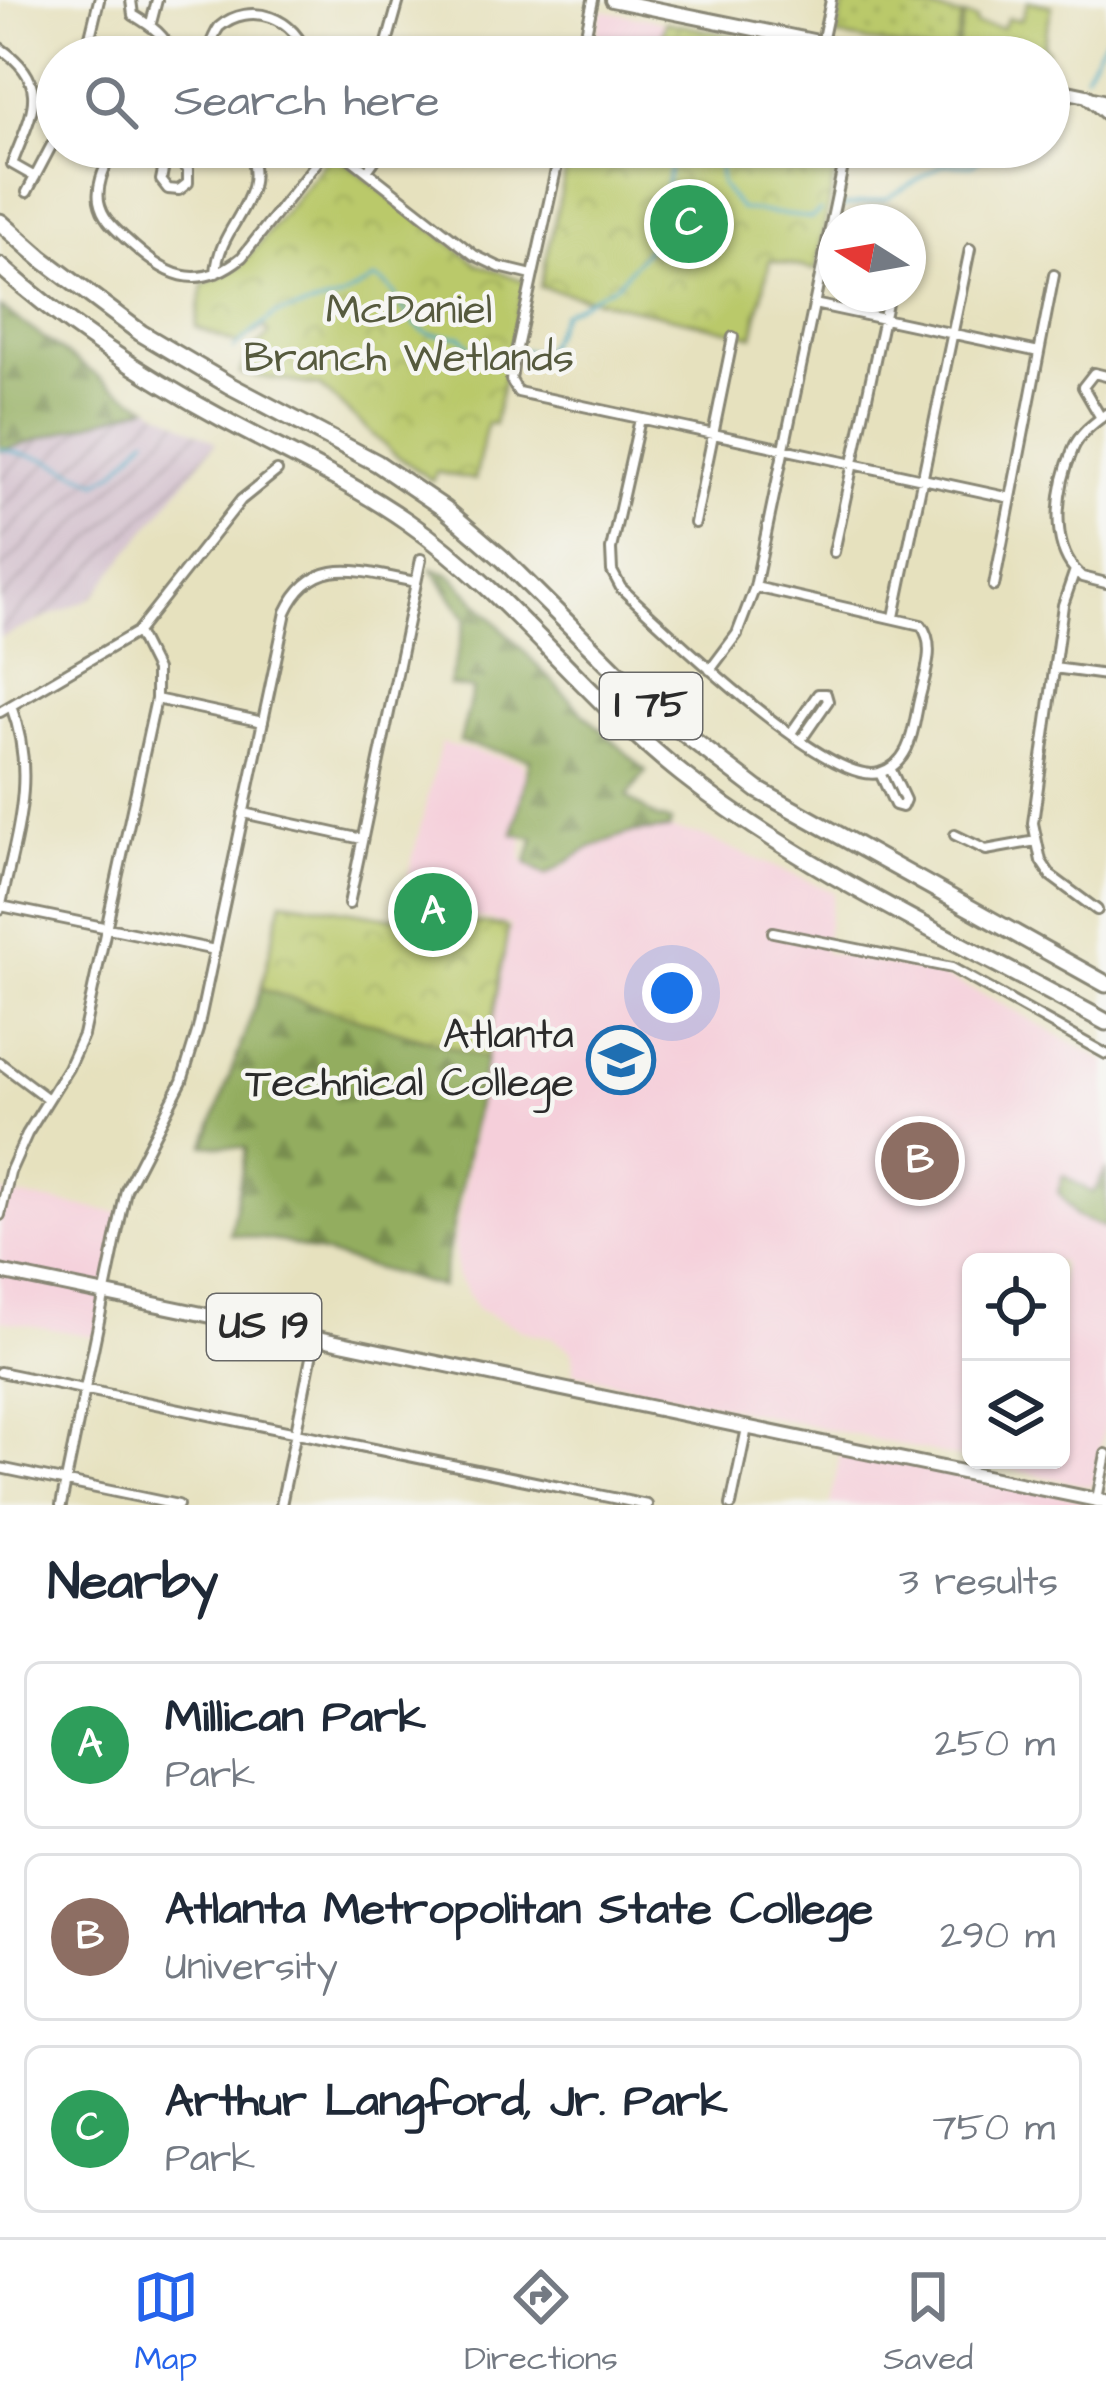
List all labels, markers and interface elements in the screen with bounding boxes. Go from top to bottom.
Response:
search box [36,36,1070,168]
icon: search [78,69,144,135]
text: Search here [174,71,440,133]
pin: C [650,179,728,269]
north arrow [818,204,926,312]
park label: McDaniel Branch Wetlands [244,282,574,388]
road number: I 75 [600,673,702,739]
pin: A [394,867,472,957]
your location [642,963,702,1023]
place label: Atlanta Technical College [245,1007,574,1113]
school or university icon: Atlanta Technical College [586,1025,656,1095]
pin: B [881,1116,959,1206]
map controls [962,1253,1070,1469]
button: locate [962,1253,1070,1361]
road number: US 19 [207,1294,321,1360]
button: layers [962,1361,1070,1469]
text: Nearby [48,1548,218,1619]
text: 3 results [899,1556,1058,1610]
text: Millican Park [165,1687,426,1749]
text: A [78,1718,102,1772]
text: 250 m [934,1718,1055,1772]
text: Park [165,1749,255,1803]
text: Atlanta Metropolitan State College [165,1879,873,1941]
text: B [76,1910,104,1964]
text: 290 m [940,1910,1055,1964]
text: University [165,1941,338,1995]
text: Arthur Langford, Jr. Park [165,2071,728,2133]
text: C [76,2102,104,2156]
text: 750 m [933,2102,1055,2156]
text: Park [165,2133,255,2187]
tab: Map [133,2264,199,2382]
tab: Directions [464,2264,618,2382]
tab: Saved [883,2264,973,2382]

